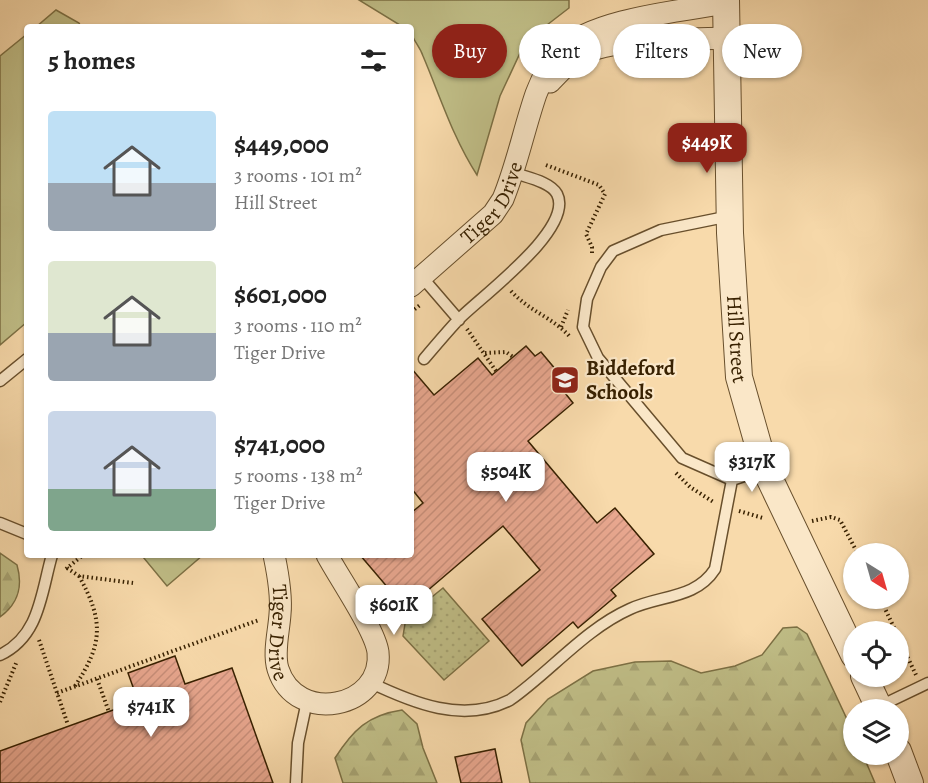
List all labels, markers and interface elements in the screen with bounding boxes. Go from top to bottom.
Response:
chip: Buy [432,24,507,78]
chip: Rent [519,24,601,78]
chip: Filters [613,24,710,78]
chip: New [722,24,802,78]
text: 5 homes [48,43,136,78]
icon: filters [357,44,390,77]
pin: $449K [665,123,749,174]
text: $449,000 [234,127,329,162]
text: $449K [682,129,732,156]
icon: home [96,135,168,207]
street label: Tiger Drive [454,158,529,250]
text: 3 rooms · 101 m² [234,162,362,189]
text: Hill Street [234,189,317,216]
text: $601,000 [234,277,327,312]
icon: home [96,285,168,357]
street label: Hill Street [720,294,754,386]
text: 3 rooms · 110 m² [234,312,362,339]
text: Tiger Drive [234,339,325,366]
place label: Biddeford Schools [586,354,676,406]
school or university icon: Biddeford Schools [549,364,581,396]
text: $741,000 [234,427,325,462]
icon: home [96,435,168,507]
pin: $317K [710,442,794,493]
text: $317K [729,448,775,475]
pin: $504K [464,452,548,503]
text: $504K [481,458,531,485]
text: 5 rooms · 138 m² [234,462,363,489]
text: Tiger Drive [234,489,325,516]
north arrow [843,543,909,609]
map controls [843,543,909,765]
street label: Tiger Drive [262,583,295,685]
pin: $601K [352,585,436,636]
text: $601K [369,591,419,618]
button: locate [843,621,909,687]
pin: $741K [109,687,193,738]
text: $741K [127,693,175,720]
button: layers [843,699,909,765]

